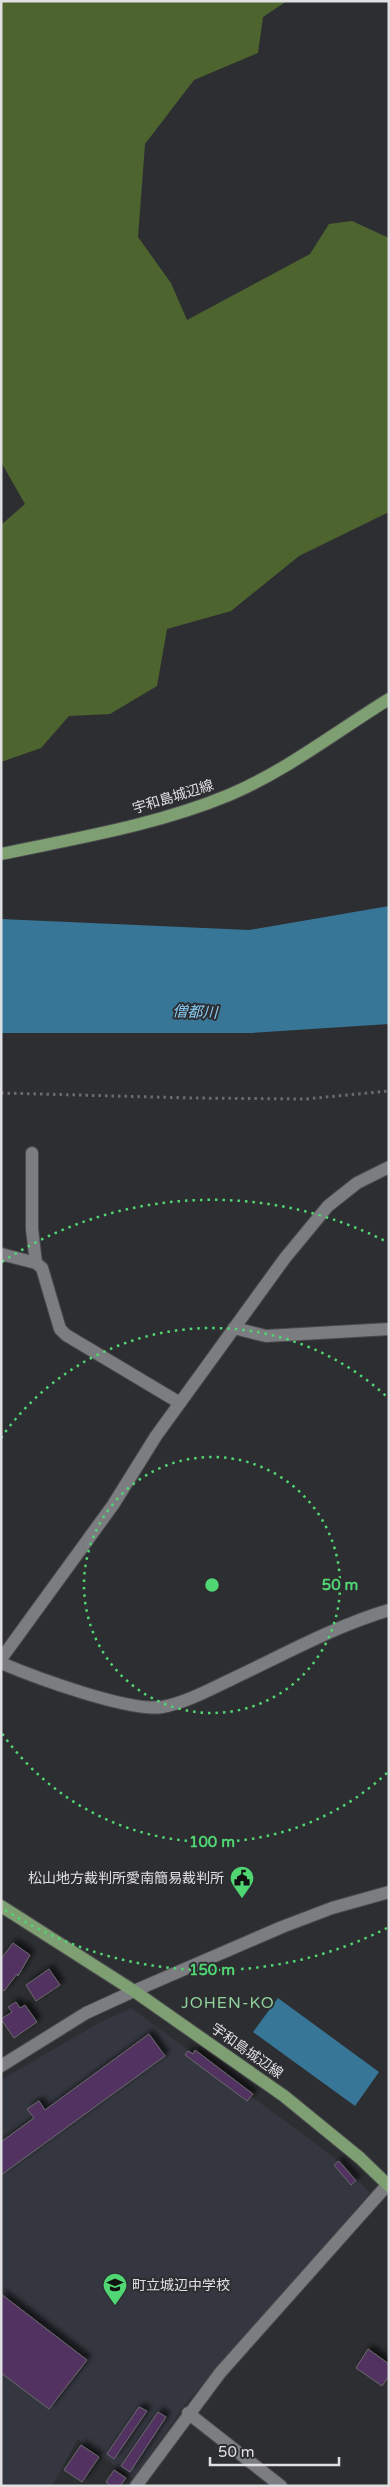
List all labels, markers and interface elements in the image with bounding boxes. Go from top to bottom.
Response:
street label: 宇和島城辺線 [130,777,216,817]
water label: 僧都川 [172,1002,220,1022]
centre of rings [203,1576,221,1594]
text: 50 m [322,1576,358,1594]
text: 100 m [189,1833,235,1851]
public building icon: 松山地方裁判所愛南簡易裁判所 [229,1865,255,1899]
place label: 松山地方裁判所愛南簡易裁判所 [28,1870,224,1887]
text: 150 m [189,1961,235,1979]
district label: JOHEN-KO [181,1993,275,2013]
street label: 宇和島城辺線 [208,2020,286,2082]
school or university icon: 町立城辺中学校 [102,2272,128,2306]
place label: 町立城辺中学校 [132,2277,230,2294]
scale bar [210,2434,339,2466]
text: 50 m [218,2443,255,2461]

